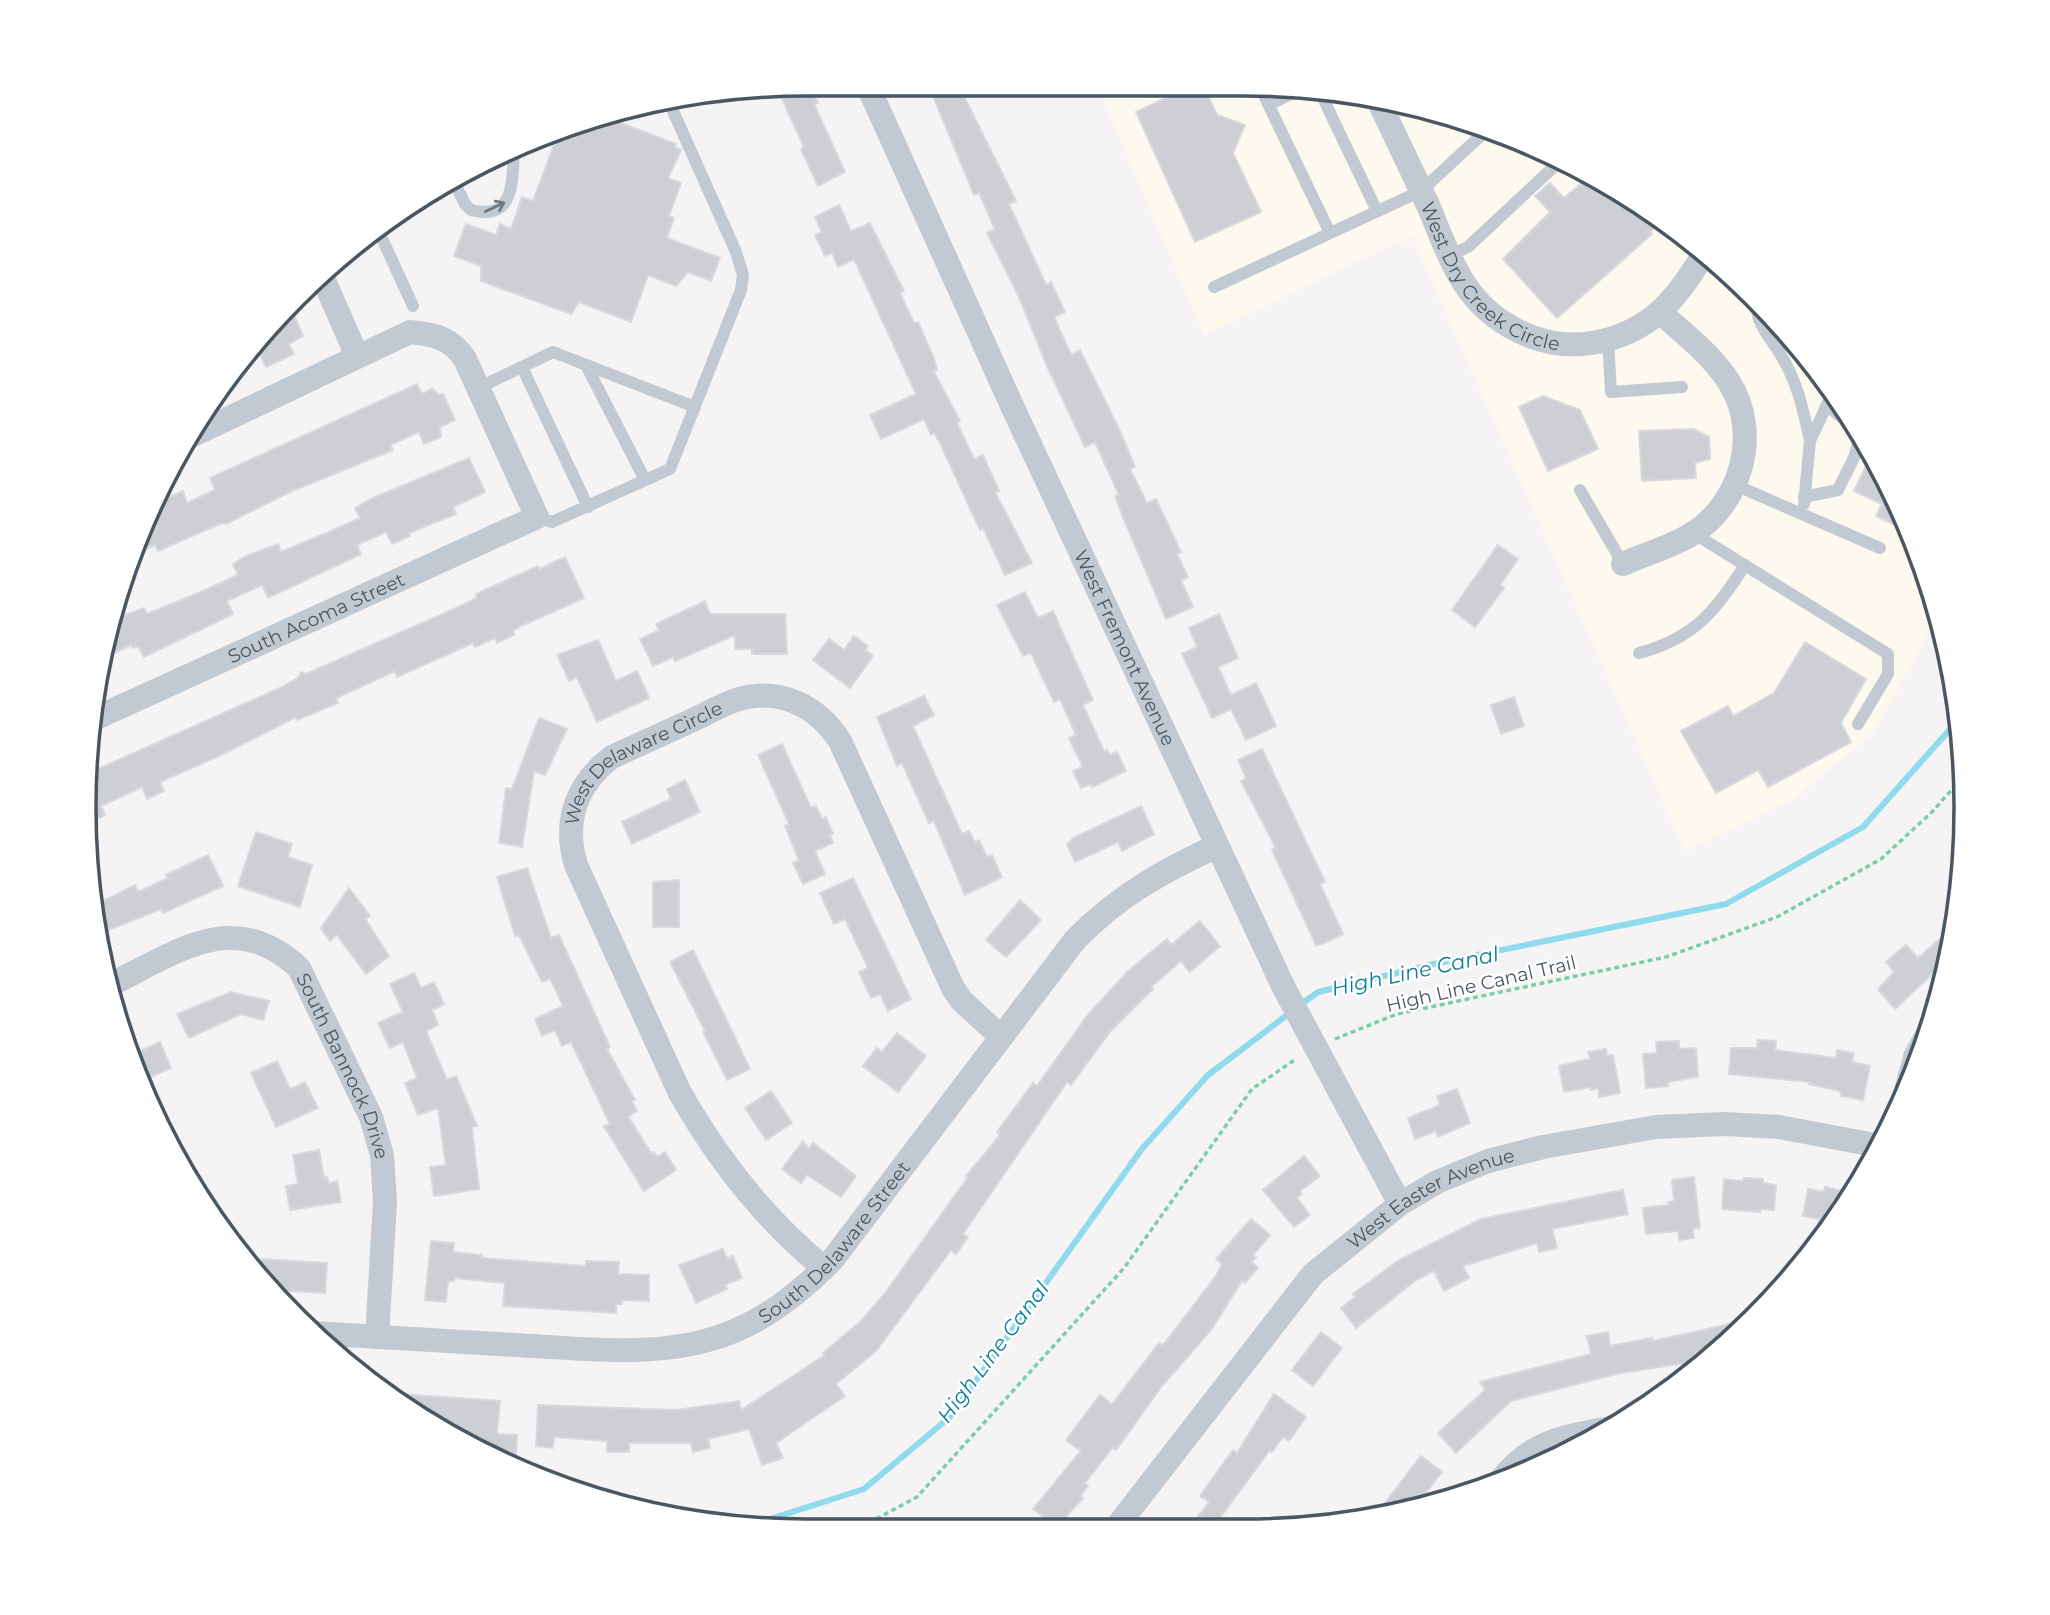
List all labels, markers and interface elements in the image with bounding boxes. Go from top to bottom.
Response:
street label: West Dry Creek Circle [1416,198,1562,355]
one-way arrow [484,200,505,213]
street label: West Fremont Avenue [1069,546,1181,749]
street label: South Acoma Street [224,567,408,668]
street label: West Delaware Circle [560,696,726,827]
water label: High Line Canal [1329,941,1501,1001]
street label: High Line Canal Trail [1384,951,1578,1017]
street label: South Bannock Drive [292,969,394,1162]
street label: West Easter Avenue [1342,1143,1517,1254]
street label: South Delaware Street [754,1156,915,1328]
water label: High Line Canal [932,1276,1054,1427]

